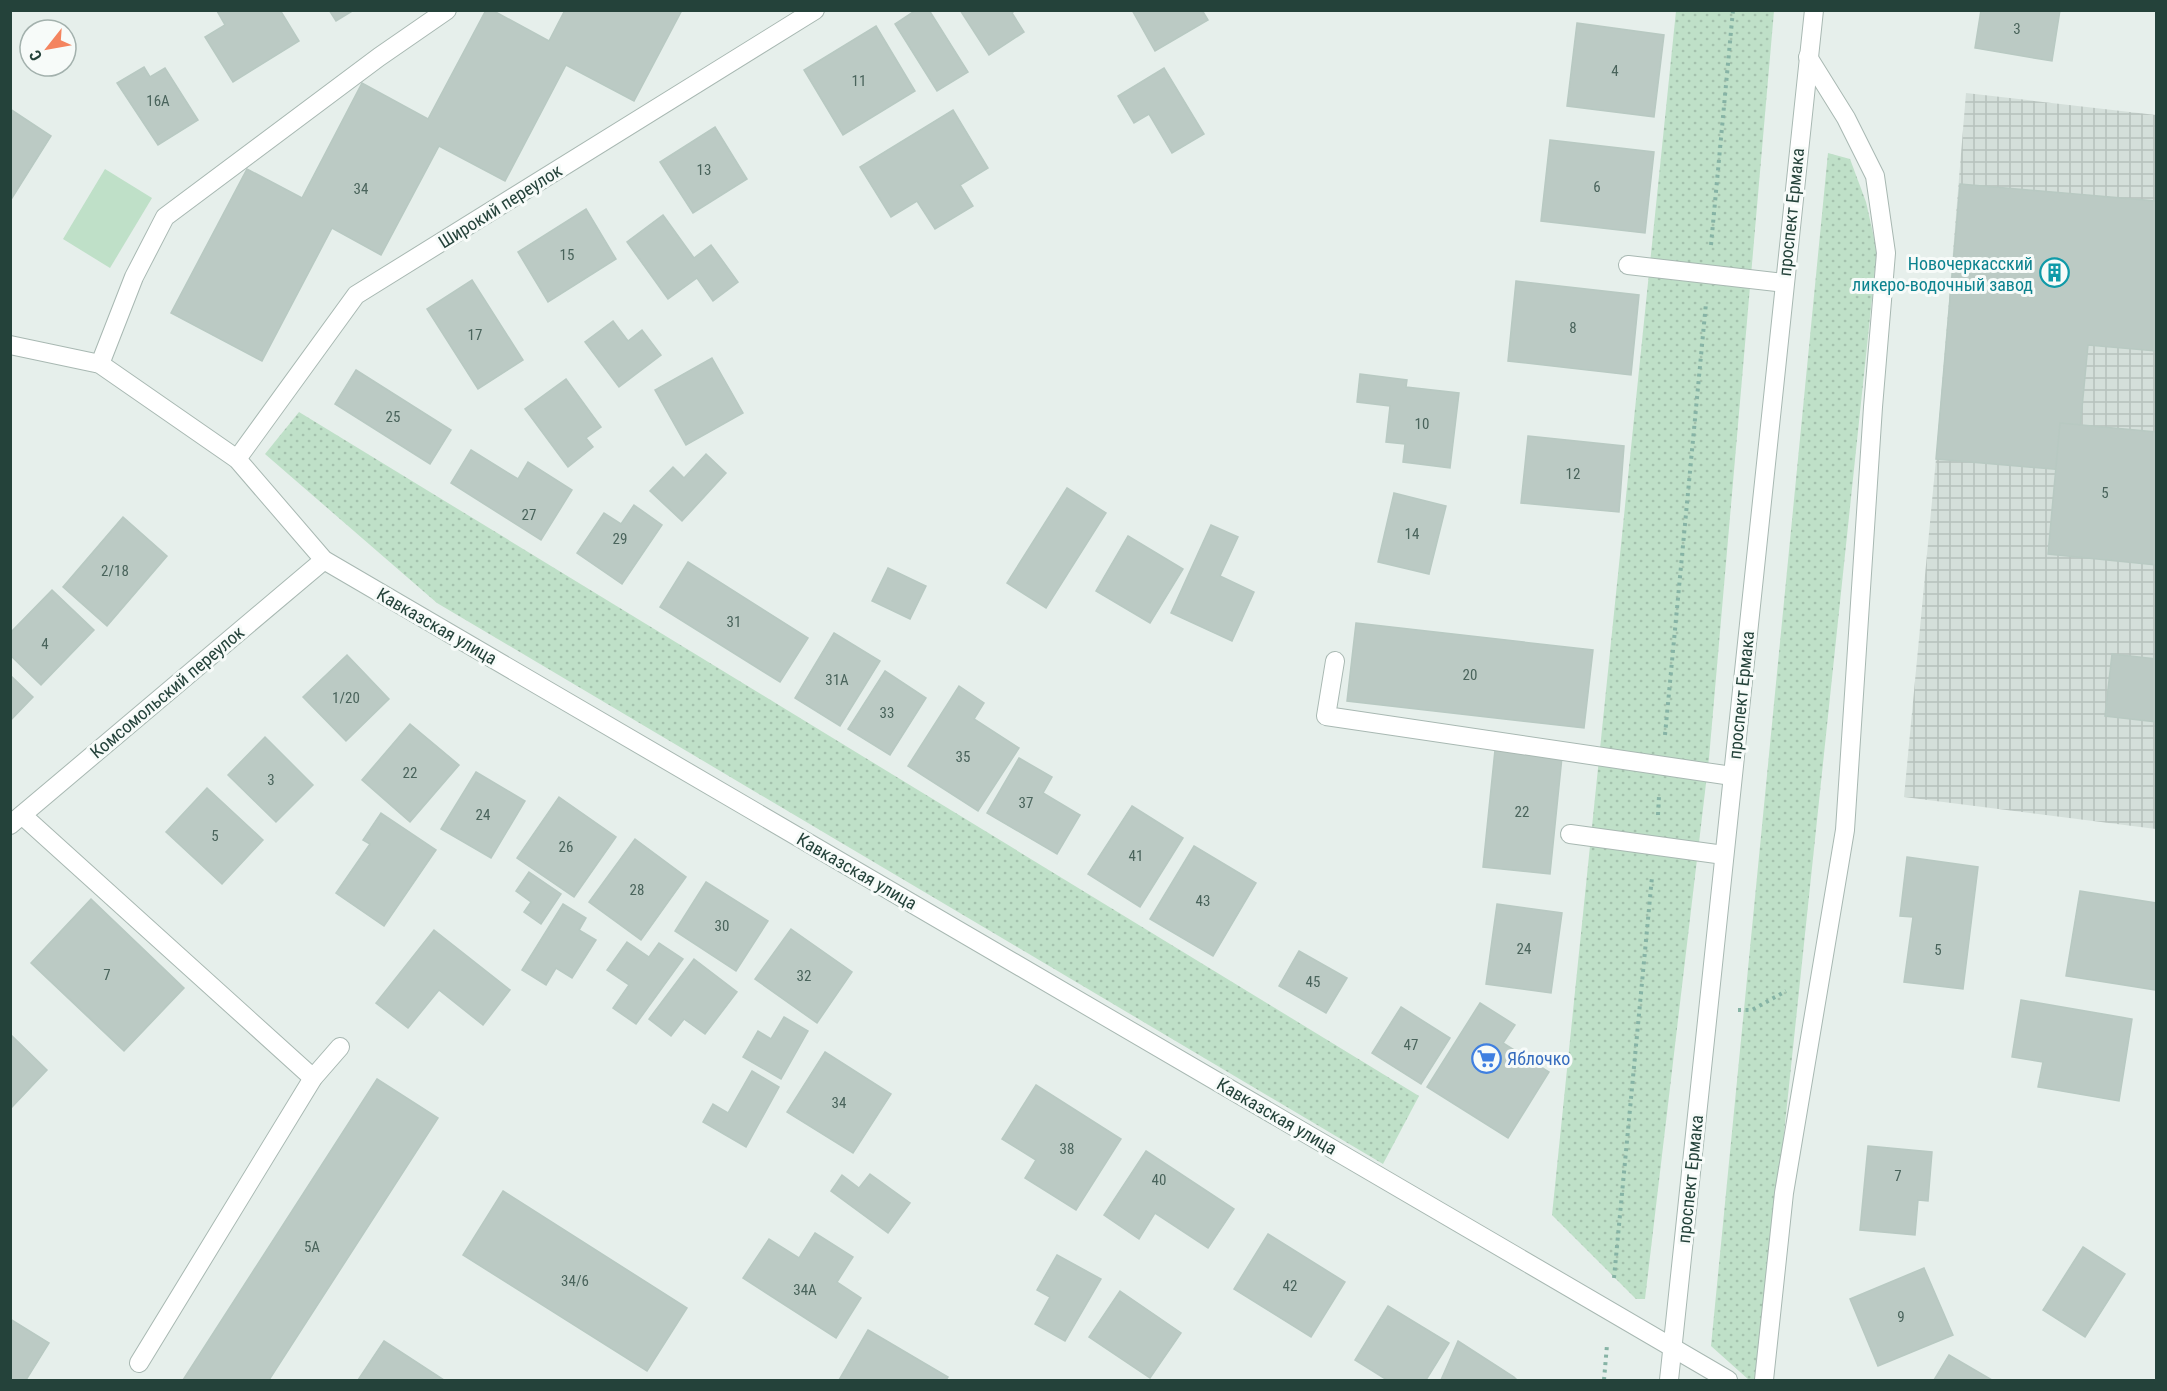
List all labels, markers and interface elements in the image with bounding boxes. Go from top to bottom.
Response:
north arrow [18,18,78,78]
house number: 3 [2013,20,2021,38]
text: С [25,47,46,64]
house number: 4 [1611,62,1619,80]
house number: 11 [852,72,866,90]
house number: 16А [146,92,170,110]
street label: проспект Ермака [1774,147,1808,277]
street label: Широкий переулок [434,159,566,252]
house number: 13 [697,161,711,179]
house number: 6 [1593,178,1601,196]
house number: 34 [354,180,368,198]
house number: 15 [560,246,574,264]
place label: Новочеркасский ликеро-водочный завод [1852,253,2033,295]
building icon: Новочеркасский ликеро-водочный завод [2038,257,2070,289]
house number: 8 [1569,319,1577,337]
house number: 17 [468,326,482,344]
house number: 25 [386,408,400,426]
house number: 10 [1415,415,1429,433]
house number: 12 [1566,465,1580,483]
house number: 5 [2101,484,2109,502]
house number: 27 [522,506,536,524]
house number: 14 [1405,525,1419,543]
house number: 29 [613,530,627,548]
house number: 2/18 [101,562,129,580]
street label: Кавказская улица [373,583,501,669]
house number: 31 [727,613,741,631]
street label: Комсомольский переулок [86,621,248,763]
street label: проспект Ермака [1724,630,1758,760]
house number: 4 [41,635,49,653]
house number: 20 [1463,666,1477,684]
house number: 31А [825,671,849,689]
house number: 1/20 [332,689,360,707]
house number: 33 [880,704,894,722]
house number: 35 [956,748,970,766]
house number: 22 [403,764,417,782]
house number: 3 [267,771,275,789]
house number: 37 [1019,794,1033,812]
house number: 22 [1515,803,1529,821]
house number: 24 [476,806,490,824]
house number: 5 [211,827,219,845]
street label: Кавказская улица [793,828,921,914]
house number: 26 [559,838,573,856]
house number: 41 [1129,847,1143,865]
house number: 28 [630,881,644,899]
house number: 43 [1196,892,1210,910]
house number: 30 [715,917,729,935]
house number: 24 [1517,940,1531,958]
house number: 5 [1934,941,1942,959]
house number: 7 [103,966,111,984]
house number: 32 [797,967,811,985]
house number: 45 [1306,973,1320,991]
house number: 47 [1404,1036,1418,1054]
supermarket icon: Яблочко [1470,1042,1502,1074]
place label: Яблочко [1507,1048,1570,1069]
street label: Кавказская улица [1213,1073,1341,1159]
house number: 34 [832,1094,846,1112]
street label: проспект Ермака [1673,1114,1707,1244]
house number: 38 [1060,1140,1074,1158]
house number: 7 [1894,1167,1902,1185]
house number: 40 [1152,1171,1166,1189]
house number: 5А [304,1238,320,1256]
house number: 34/6 [561,1272,589,1290]
house number: 42 [1283,1277,1297,1295]
house number: 34А [793,1281,817,1299]
house number: 9 [1897,1308,1905,1326]

